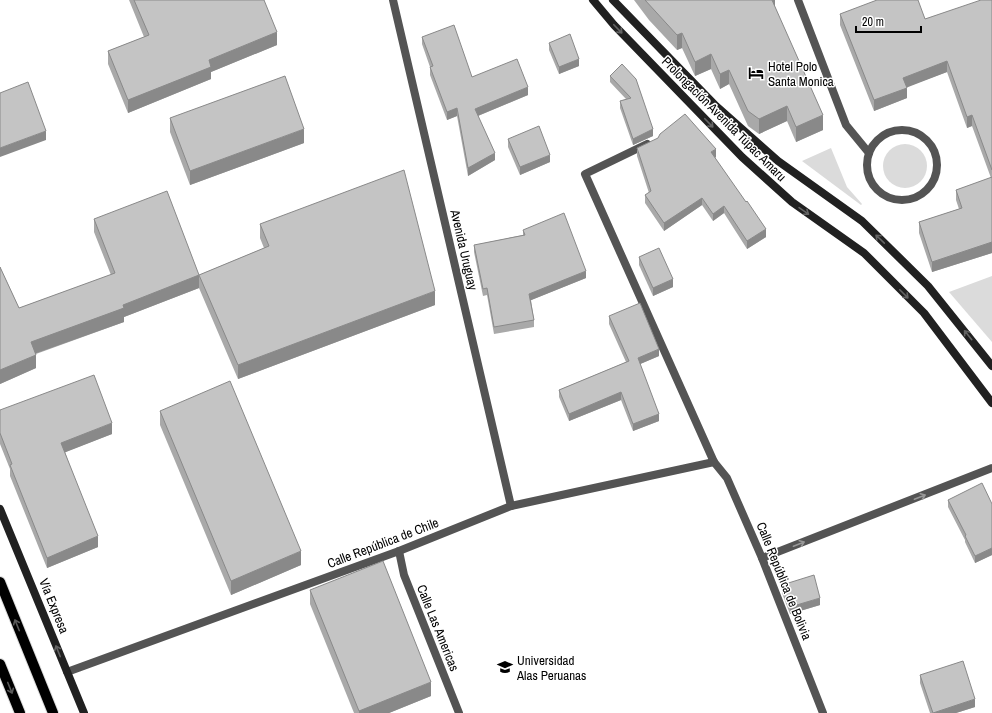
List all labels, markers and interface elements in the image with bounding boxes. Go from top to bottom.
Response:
scale bar [856,8,921,34]
text: 20 m [862,14,884,30]
one-way arrow [614,24,623,35]
street label: Prolongación Avenida Túpac Amaru [658,53,790,185]
place label: Hotel Polo Santa Monica [768,58,834,90]
hotel icon: Hotel Polo Santa Monica [747,64,765,82]
one-way arrow [704,118,714,128]
street label: Avenida Uruguay [446,207,482,293]
one-way arrow [798,207,809,215]
one-way arrow [875,234,885,244]
one-way arrow [899,289,909,299]
one-way arrow [963,330,972,341]
one-way arrow [913,492,925,500]
street label: Calle República de Chile [325,514,441,572]
street label: Calle República de Bolivia [753,520,815,642]
one-way arrow [792,539,804,547]
street label: Vía Expresa [35,576,73,636]
street label: Calle Las Americas [413,582,463,674]
one-way arrow [13,619,21,631]
one-way arrow [54,646,62,658]
place label: Universidad Alas Peruanas [516,652,586,684]
school or university icon: Universidad Alas Peruanas [496,658,514,676]
one-way arrow [7,682,14,694]

